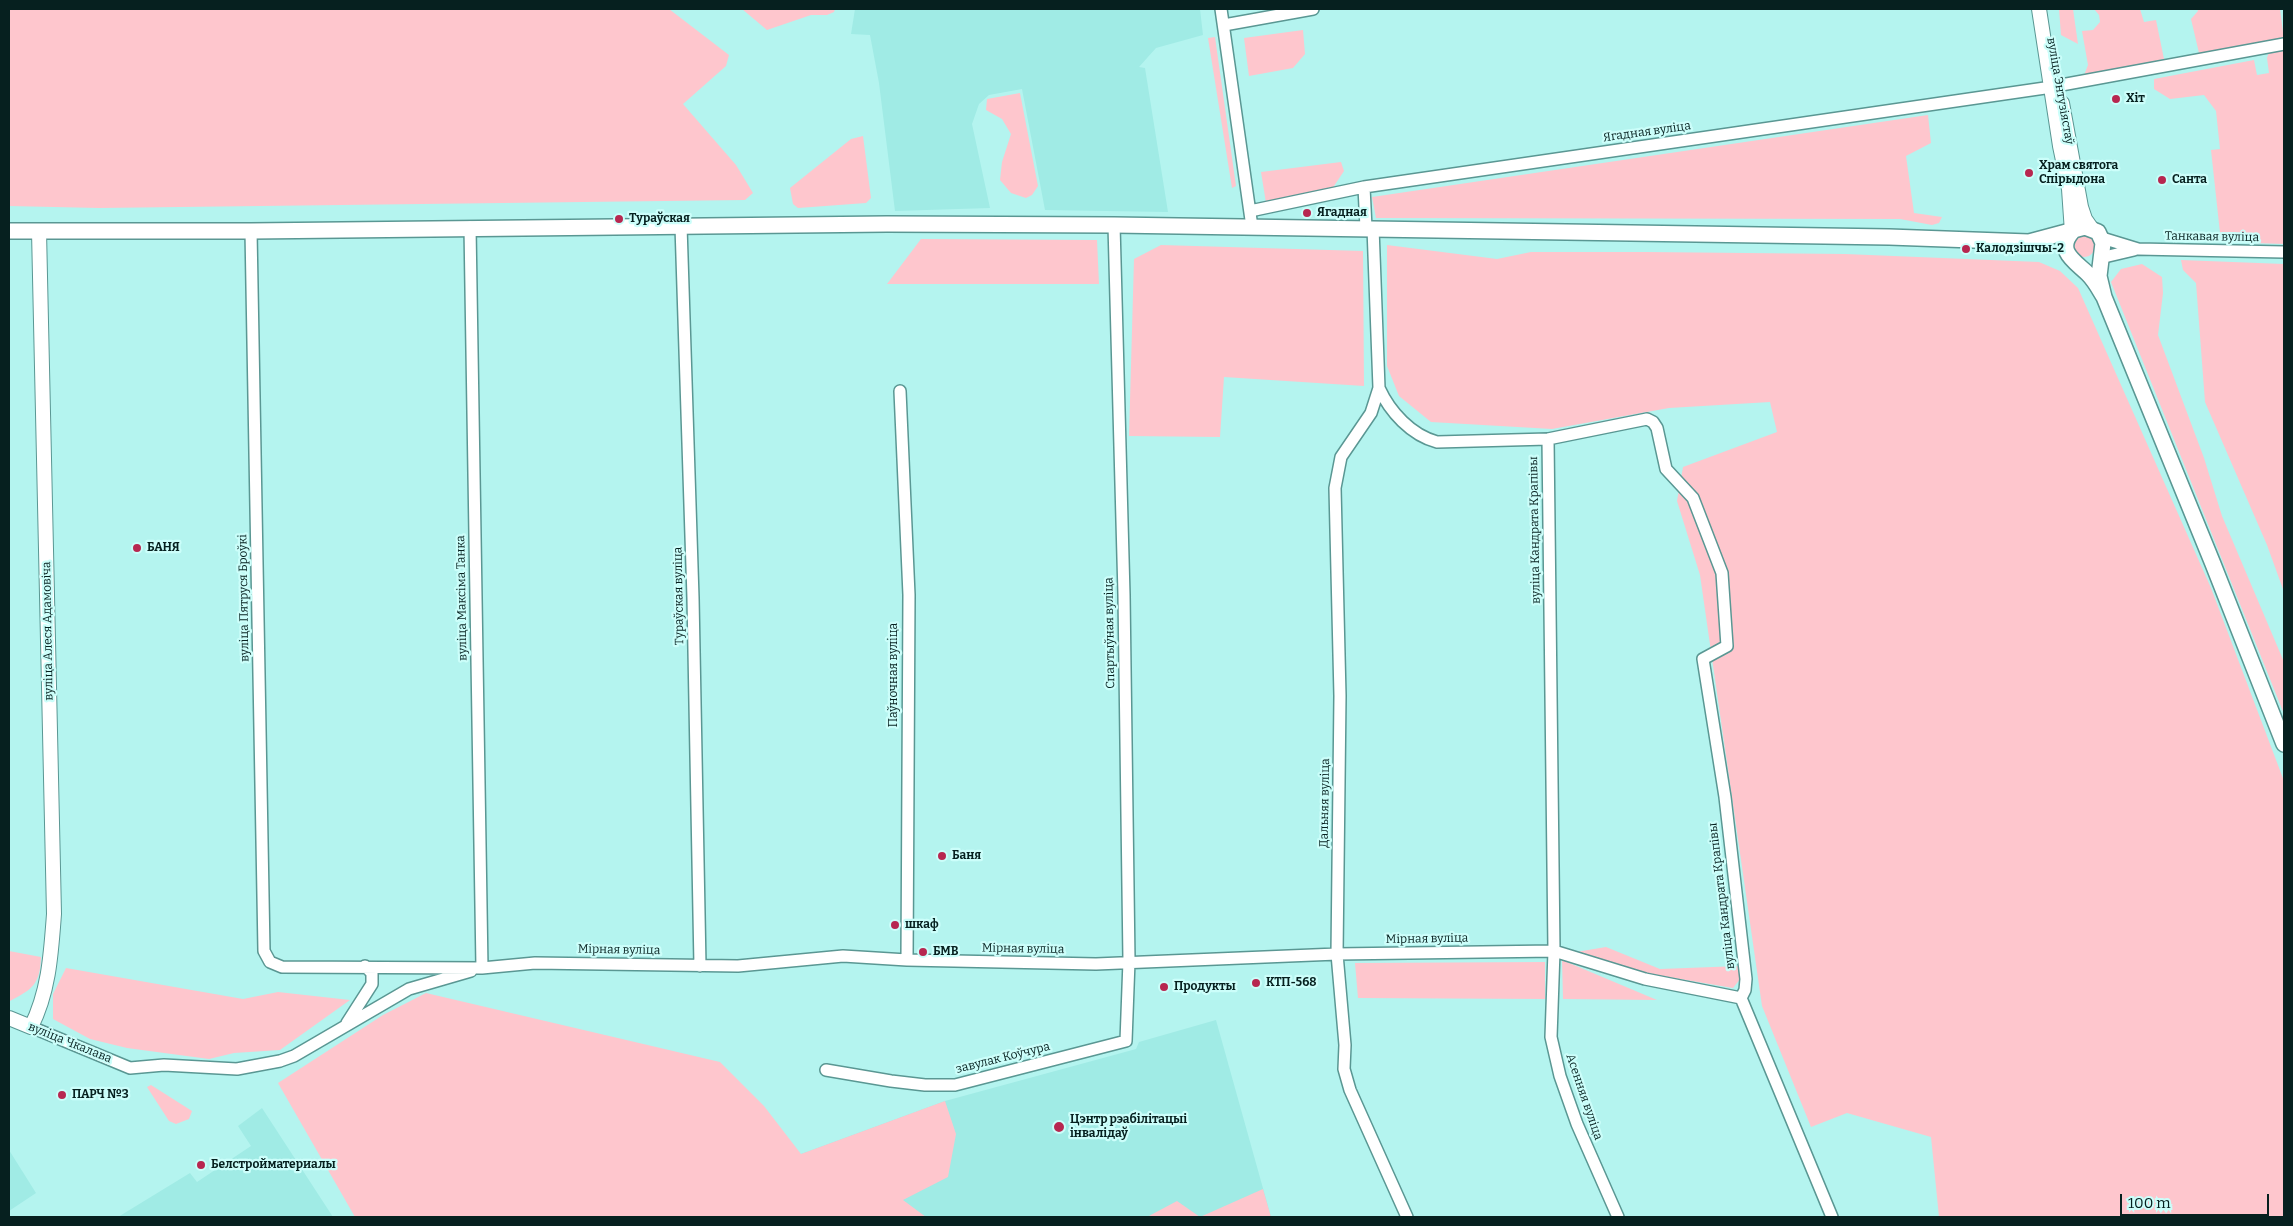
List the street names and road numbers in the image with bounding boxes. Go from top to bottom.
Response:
street label: вуліца Энтузіястаў [2043,36,2077,146]
street label: Ягадная вуліца [1602,119,1692,145]
street label: Танкавая вуліца [2165,229,2259,245]
street label: вуліца Кандрата Крапівы [1527,456,1543,604]
street label: вуліца Пятруся Броўкі [236,534,252,662]
street label: вуліца Максіма Танка [454,535,470,661]
street label: Тураўская вуліца [671,547,687,645]
street label: вуліца Алеся Адамовіча [40,561,56,701]
street label: Спартыўная вуліца [1102,577,1118,689]
street label: Паўночная вуліца [887,623,901,727]
street label: Дальняя вуліца [1317,758,1333,848]
street label: вуліца Кандрата Крапівы [1706,822,1738,970]
street label: Мірная вуліца [1386,931,1468,947]
street label: Мірная вуліца [982,941,1064,957]
street label: Мірная вуліца [578,942,660,958]
street label: вуліца Чкалава [26,1020,114,1066]
street label: завулак Коўчура [955,1039,1051,1077]
street label: Асенняя вуліца [1563,1052,1605,1142]

